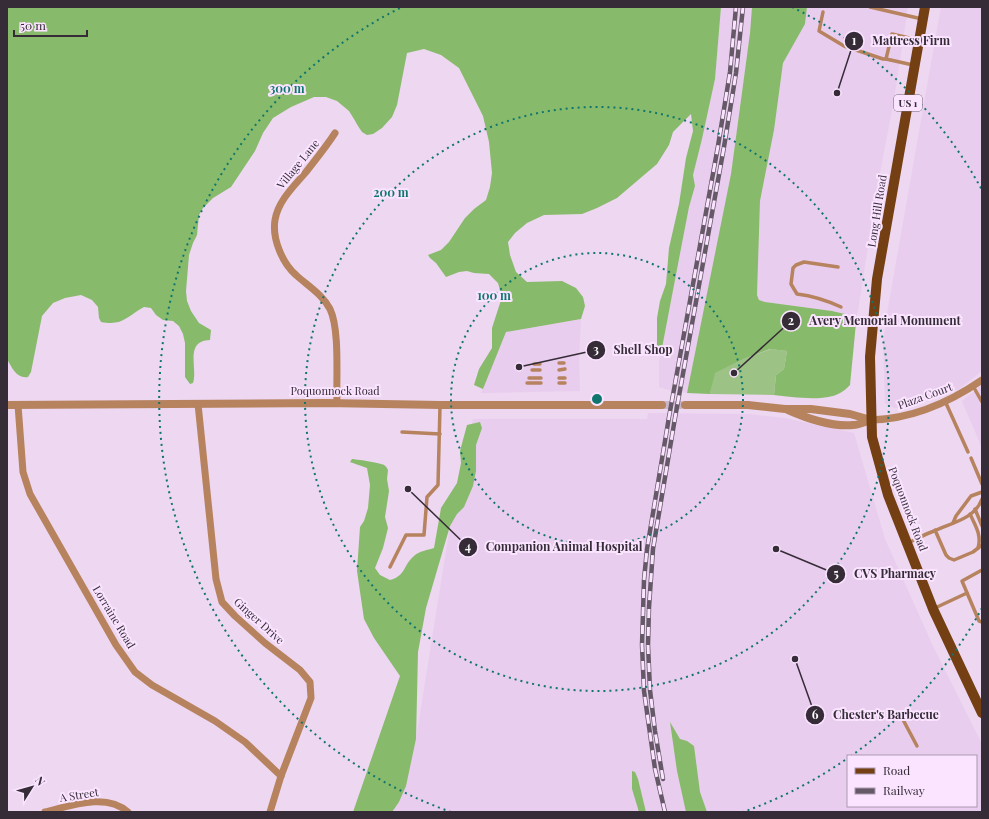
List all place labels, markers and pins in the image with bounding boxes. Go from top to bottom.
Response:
callout: Mattress Firm [844,29,958,53]
callout: Avery Memorial Monument [781,309,969,333]
callout: Shell Shop [586,338,681,362]
centre of rings [590,392,604,406]
callout: Companion Animal Hospital [458,535,651,559]
callout: CVS Pharmacy [826,562,944,586]
callout: Chester's Barbecue [805,703,947,727]

